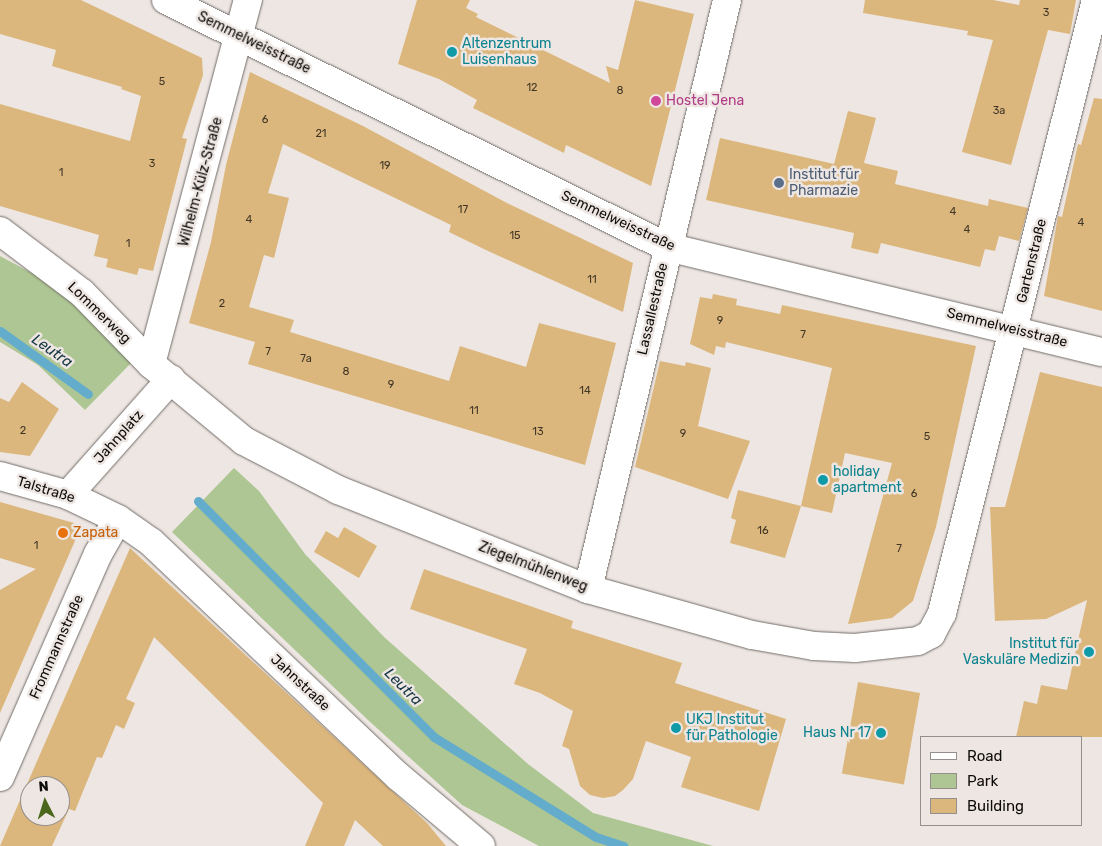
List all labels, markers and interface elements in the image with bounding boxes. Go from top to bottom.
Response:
house number: 3 [1043,6,1049,20]
street label: Semmelweisstraße [195,8,313,78]
place label: Altenzentrum Luisenhaus [462,36,552,68]
marker: Altenzentrum Luisenhaus [446,46,458,58]
house number: 5 [159,75,165,89]
house number: 12 [526,81,538,95]
house number: 8 [617,84,623,98]
place label: Hostel Jena [666,93,744,109]
marker: Hostel Jena [650,95,662,107]
house number: 3a [993,104,1005,118]
house number: 6 [262,113,268,127]
street label: Wilhelm-Külz-Straße [176,115,226,249]
house number: 21 [315,127,327,141]
house number: 3 [149,157,155,171]
house number: 19 [379,159,391,173]
house number: 1 [59,166,63,180]
place label: Institut für Pharmazie [789,167,859,200]
marker: Institut für Pharmazie [773,177,785,189]
street label: Semmelweisstraße [558,187,678,255]
house number: 17 [458,203,468,217]
house number: 4 [950,205,956,219]
house number: 4 [246,213,252,227]
house number: 4 [1078,216,1084,230]
street label: Gartenstraße [1013,217,1051,305]
house number: 4 [964,223,970,237]
house number: 15 [509,229,521,243]
house number: 1 [126,237,130,251]
street label: Lassallestraße [634,261,672,357]
house number: 11 [587,273,597,287]
street label: Lommerweg [64,279,134,347]
house number: 2 [219,297,225,311]
street label: Semmelweisstraße [945,305,1069,351]
house number: 9 [717,314,723,328]
house number: 7 [800,328,806,342]
water label: Leutra [28,330,76,372]
house number: 7 [265,345,271,359]
house number: 7a [300,352,312,366]
house number: 8 [343,365,349,379]
house number: 9 [388,378,394,392]
house number: 14 [579,384,591,398]
house number: 11 [469,404,479,418]
street label: Jahnplatz [91,407,147,467]
house number: 2 [20,424,26,438]
house number: 13 [532,425,544,439]
house number: 9 [680,427,686,441]
house number: 5 [924,430,930,444]
place label: holiday apartment [833,464,902,497]
street label: Talstraße [15,473,77,507]
marker: holiday apartment [817,474,829,486]
house number: 6 [911,487,917,501]
house number: 16 [757,524,769,538]
place label: Zapata [73,525,118,541]
marker: Zapata [57,527,69,539]
street label: Ziegelmühlenweg [476,538,590,596]
house number: 1 [34,539,38,553]
house number: 7 [896,542,902,556]
street label: Frommannstraße [26,592,88,702]
place label: Institut für Vaskuläre Medizin [963,636,1079,669]
marker: Institut für Vaskuläre Medizin [1083,646,1095,658]
street label: Jahnstraße [267,651,333,715]
water label: Leutra [380,664,426,710]
place label: UKJ Institut für Pathologie [686,712,778,744]
marker: UKJ Institut für Pathologie [670,722,682,734]
place label: Haus Nr 17 [803,725,871,741]
marker: Haus Nr 17 [875,727,887,739]
legend [920,736,1082,826]
text: Road [967,747,1003,765]
text: Park [967,772,998,790]
north arrow [20,776,70,826]
text: N [38,778,49,795]
text: Building [967,797,1024,815]

